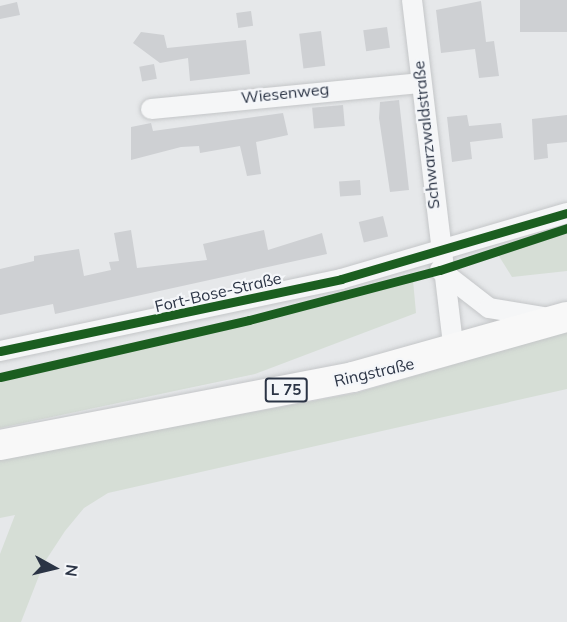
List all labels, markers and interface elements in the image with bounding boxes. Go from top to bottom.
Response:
street label: Schwarzwaldstraße [409,60,443,210]
street label: Wiesenweg [240,79,330,107]
street label: Fort-Bose-Straße [153,268,283,316]
street label: Ringstraße [332,353,416,391]
road number: L 75 [264,378,308,402]
north arrow [24,538,84,598]
text: N [61,563,83,578]

